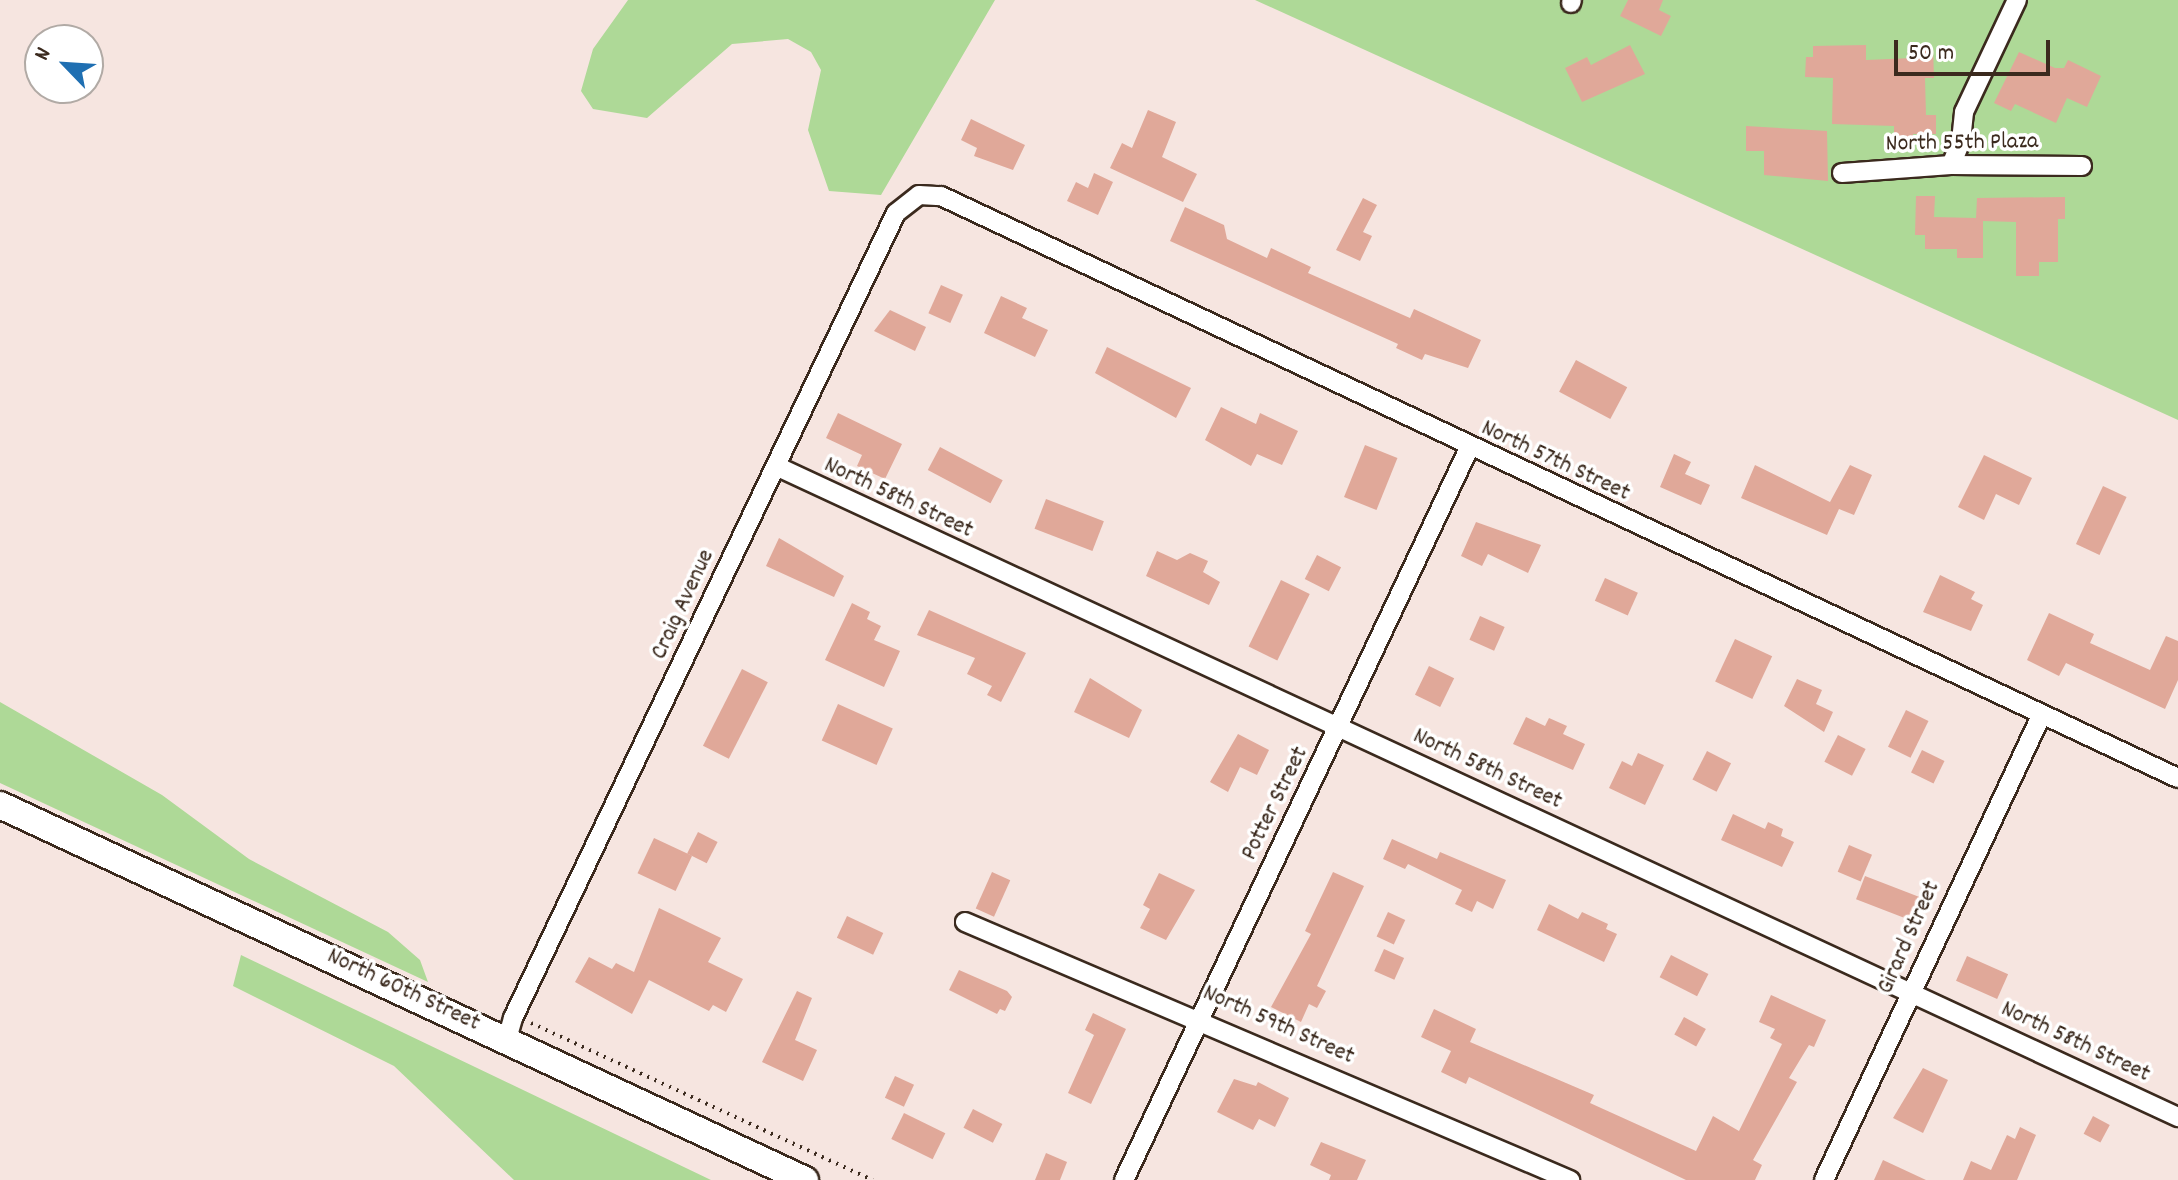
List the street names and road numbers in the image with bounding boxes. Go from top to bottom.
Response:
street label: North 55th Plaza [1885,128,2039,160]
street label: North 57th Street [1476,415,1634,509]
street label: North 58th Street [819,452,977,546]
street label: Craig Avenue [646,545,722,665]
street label: North 58th Street [1408,723,1566,817]
street label: Potter Street [1236,743,1316,865]
street label: Girard Street [1872,877,1948,999]
street label: North 60th Street [322,943,484,1039]
street label: North 59th Street [1198,980,1358,1072]
street label: North 58th Street [1996,996,2154,1090]

